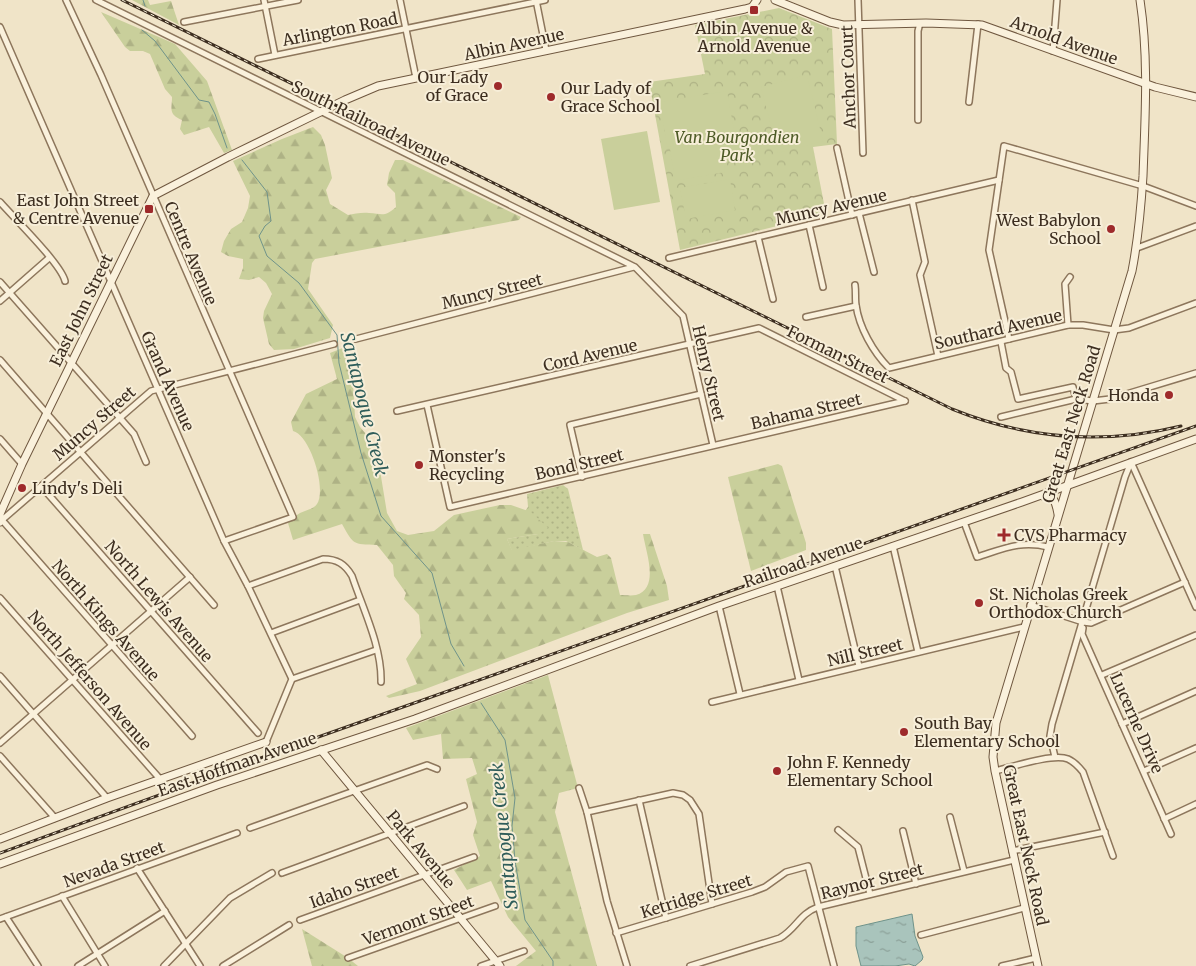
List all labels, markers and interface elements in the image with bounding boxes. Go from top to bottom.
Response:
marker: Albin Avenue & Arnold Avenue [748,4,760,16]
street label: Arlington Road [280,8,400,50]
street label: Arnold Avenue [1007,11,1120,69]
place label: Albin Avenue & Arnold Avenue [694,18,813,56]
street label: Albin Avenue [461,24,566,65]
street label: Anchor Court [836,24,860,130]
place label: Our Lady of Grace [417,67,489,105]
street label: South Railroad Avenue [288,76,454,170]
place label: Our Lady of Grace School [561,78,660,116]
marker: Our Lady of Grace [492,80,504,92]
marker: Our Lady of Grace School [545,91,557,103]
park label: Van Bourgondien Park [675,127,799,165]
street label: Muncy Avenue [774,185,888,229]
place label: East John Street & Centre Avenue [13,190,140,228]
street label: Centre Avenue [160,198,222,308]
marker: East John Street & Centre Avenue [143,203,155,215]
place label: West Babylon School [995,210,1101,248]
marker: West Babylon School [1105,223,1117,235]
street label: East John Street [45,250,117,369]
street label: Muncy Street [440,269,545,313]
street label: Southard Avenue [932,305,1064,353]
street label: Forman Street [784,321,893,387]
street label: Henry Street [688,323,730,424]
street label: Grand Avenue [137,328,199,434]
water label: Santapogue Creek [336,330,394,478]
street label: Cord Avenue [541,334,639,376]
street label: Great East Neck Road [1038,342,1105,505]
street label: Muncy Street [49,381,140,464]
place label: Honda [1108,385,1159,405]
street label: Bahama Street [749,388,864,433]
marker: Honda [1163,389,1175,401]
street label: Bond Street [533,444,626,484]
place label: Monster's Recycling [429,446,506,484]
marker: Monster's Recycling [413,459,425,471]
place label: Lindy's Deli [32,478,123,498]
marker: Lindy's Deli [16,482,28,494]
place label: CVS Pharmacy [1014,525,1128,545]
marker: CVS Pharmacy [998,529,1010,541]
street label: Railroad Avenue [741,532,865,592]
street label: North Lewis Avenue [101,536,217,666]
street label: North Kings Avenue [48,555,164,685]
place label: St. Nicholas Greek Orthodox Church [989,584,1129,622]
marker: St. Nicholas Greek Orthodox Church [973,597,985,609]
street label: North Jefferson Avenue [24,606,156,754]
street label: Nill Street [825,633,905,670]
street label: Lucerne Drive [1106,670,1168,776]
place label: South Bay Elementary School [914,713,1060,751]
marker: South Bay Elementary School [898,726,910,738]
street label: East Hoffman Avenue [155,727,319,801]
place label: John F. Kennedy Elementary School [786,752,933,790]
water label: Santapogue Creek [484,761,523,911]
street label: Great East Neck Road [999,763,1053,927]
marker: John F. Kennedy Elementary School [771,765,783,777]
street label: Park Avenue [383,806,459,892]
street label: Nevada Street [61,836,168,892]
street label: Raynor Street [818,858,926,903]
street label: Idaho Street [307,861,402,912]
street label: Ketridge Street [638,869,755,922]
street label: Vermont Street [359,890,477,950]

